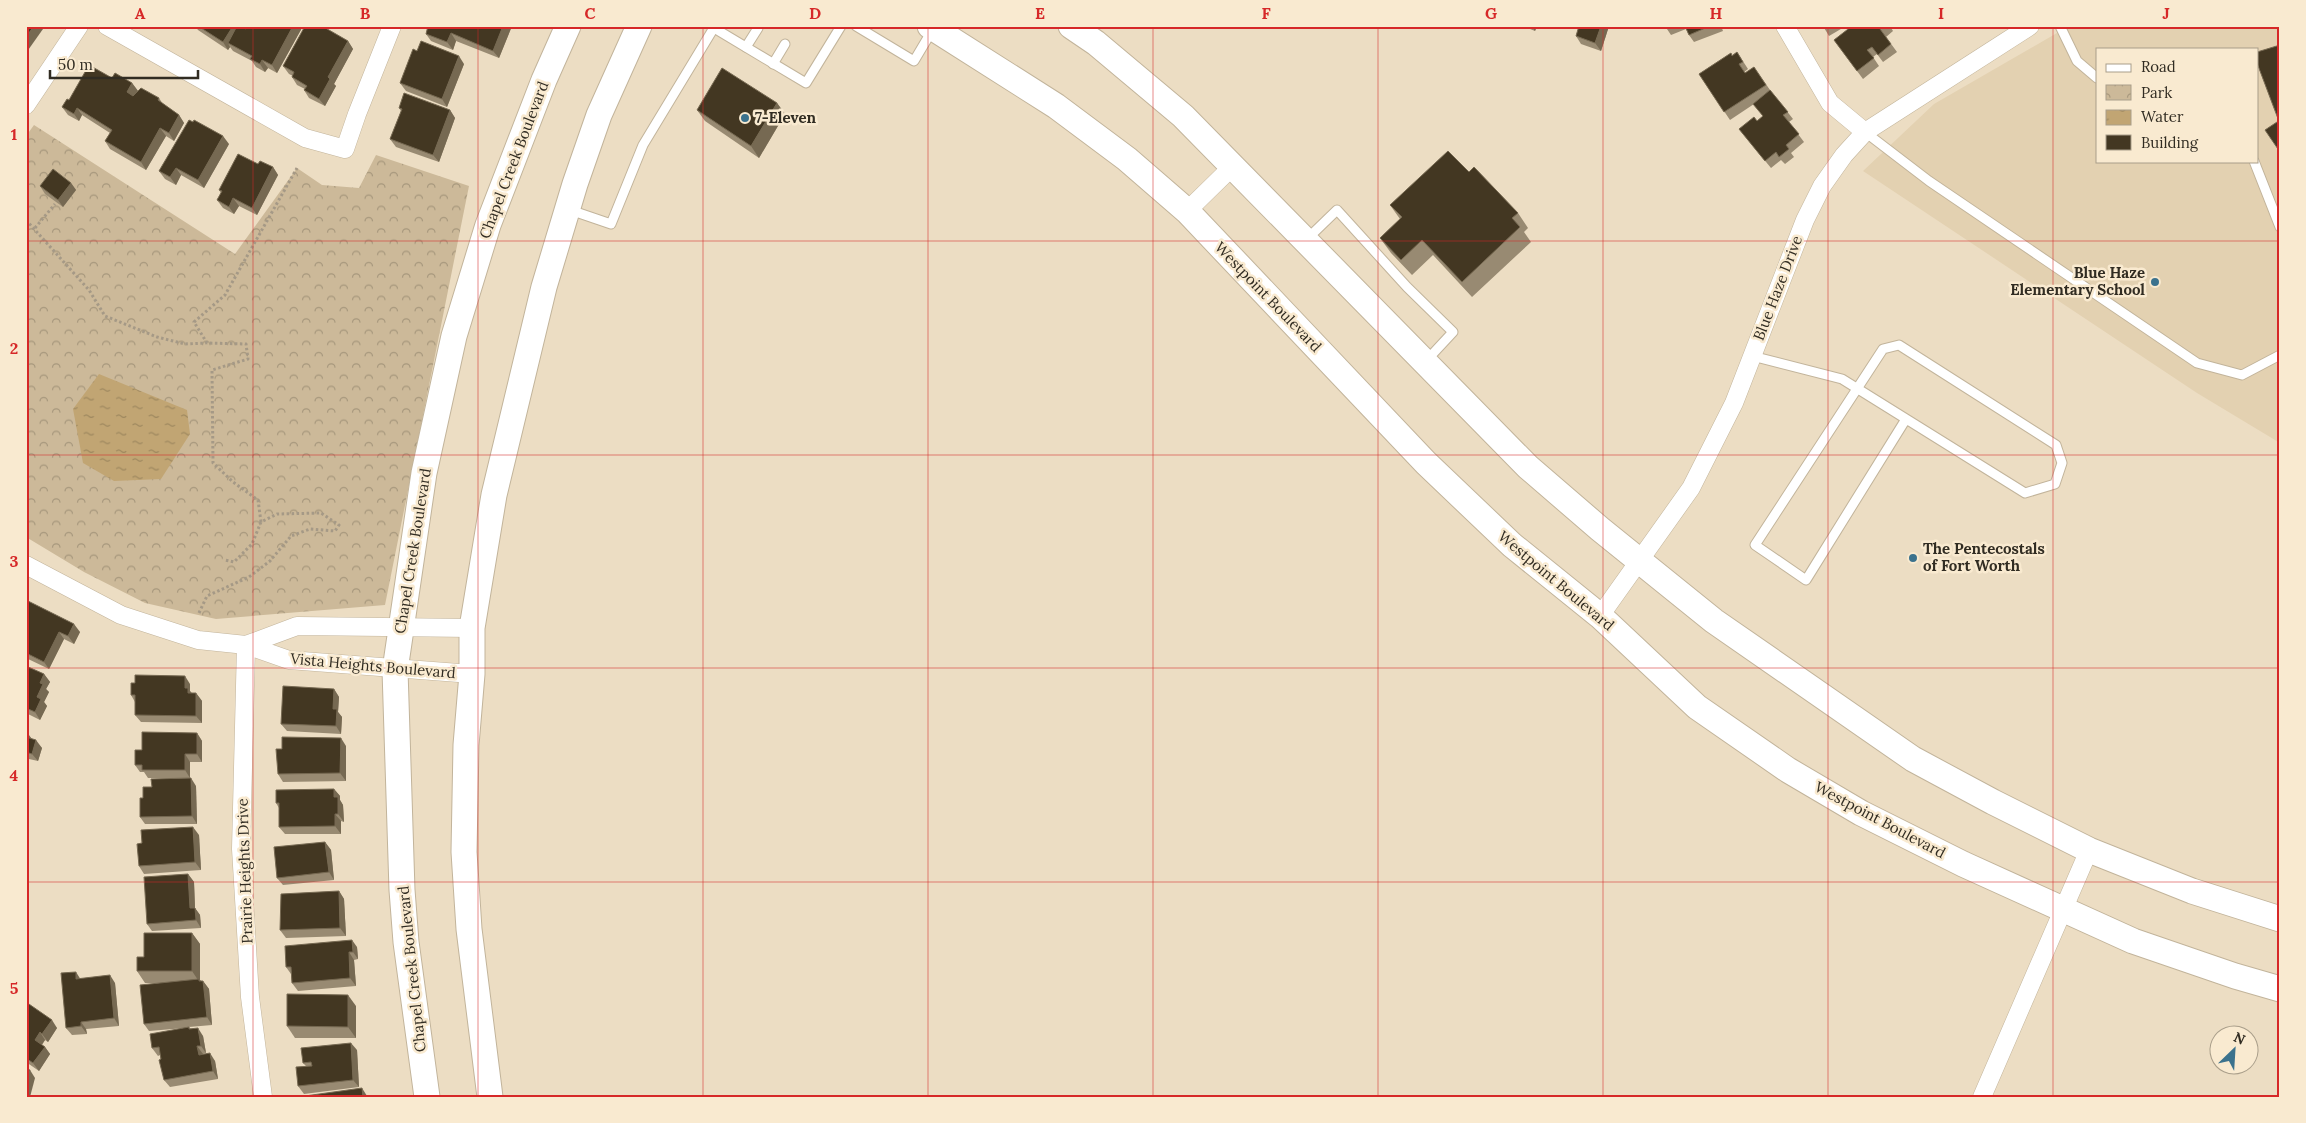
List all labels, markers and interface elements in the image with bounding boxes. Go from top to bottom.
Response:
text: A [135,3,146,23]
text: B [360,3,371,23]
text: C [584,3,596,23]
text: D [809,3,821,23]
text: E [1035,3,1045,23]
text: F [1261,3,1271,23]
text: G [1485,3,1497,23]
text: H [1710,3,1723,23]
text: I [1938,3,1944,23]
text: J [2162,3,2170,23]
scale bar [50,48,198,80]
legend [2096,48,2258,162]
text: 50 m [58,55,93,74]
text: Road [2141,57,2176,76]
street label: Chapel Creek Boulevard [475,78,552,241]
text: Park [2141,83,2172,102]
text: Water [2141,107,2184,126]
place label: 7-Eleven [755,108,817,127]
marker: 7-Eleven [739,112,751,124]
text: 1 [11,124,17,144]
text: Building [2141,133,2199,152]
street label: Blue Haze Drive [1749,233,1806,343]
street label: Westpoint Boulevard [1211,238,1326,356]
place label: Blue Haze Elementary School [2010,263,2145,299]
marker: Blue Haze Elementary School [2149,276,2161,288]
text: 2 [10,338,18,358]
street label: Chapel Creek Boulevard [390,467,435,635]
street label: Westpoint Boulevard [1494,527,1618,635]
place label: The Pentecostals of Fort Worth [1923,539,2045,575]
text: 3 [10,551,19,571]
marker: The Pentecostals of Fort Worth [1907,552,1919,564]
street label: Vista Heights Boulevard [289,649,457,682]
text: 4 [10,765,19,785]
street label: Westpoint Boulevard [1811,777,1949,862]
street label: Prairie Heights Drive [232,798,257,944]
street label: Chapel Creek Boulevard [393,885,430,1053]
text: 5 [10,978,19,998]
north arrow [2208,1026,2258,1076]
text: N [2231,1028,2248,1049]

